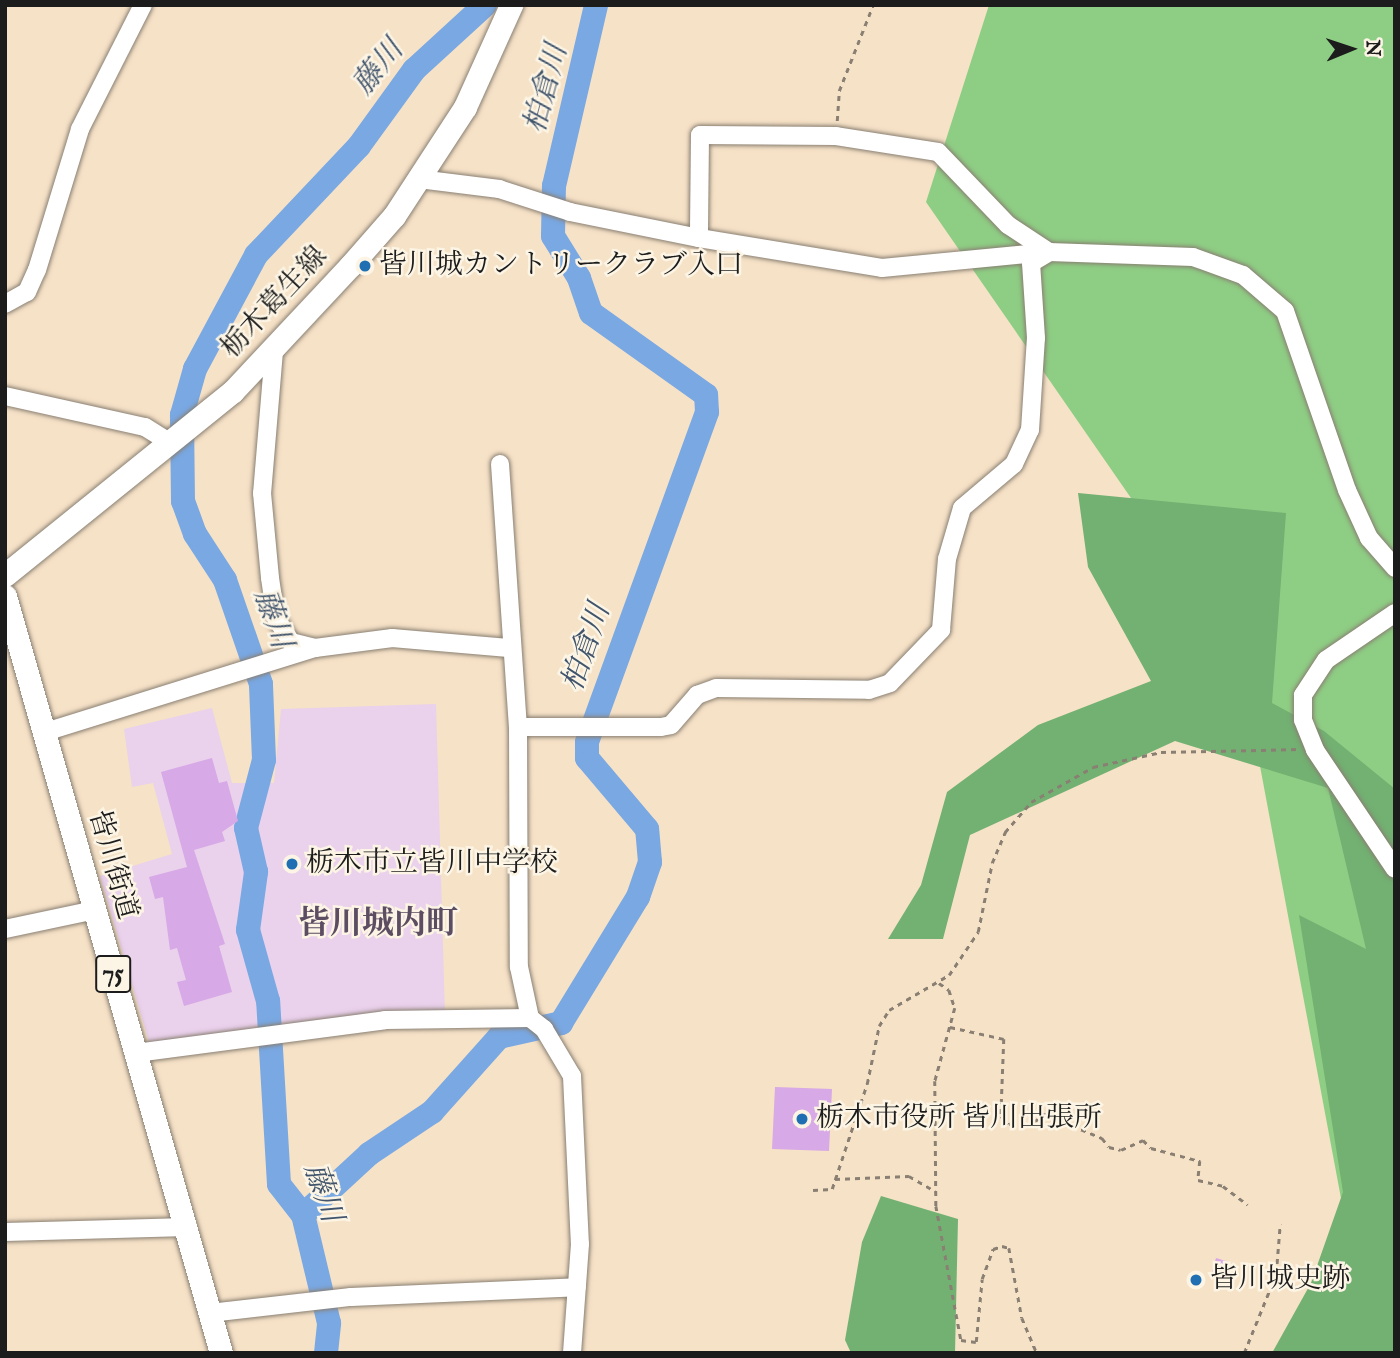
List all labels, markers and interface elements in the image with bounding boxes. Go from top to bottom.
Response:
north arrow [1316,14,1386,84]
water label: 藤川 [346,33,412,103]
text: N [1360,40,1384,57]
water label: 柏倉川 [518,41,576,137]
street label: 栃木葛生線 [215,240,335,366]
place label: 皆川城カントリークラブ入口 [379,249,743,283]
marker: 皆川城カントリークラブ入口 [357,258,373,274]
water label: 藤川 [245,585,299,653]
water label: 柏倉川 [555,600,619,696]
street label: 皆川街道 [80,807,144,923]
place label: 栃木市立皆川中学校 [306,847,558,881]
marker: 栃木市立皆川中学校 [284,856,300,872]
district label: 皆川城内町 [298,906,458,944]
road number: 75 [94,951,132,996]
place label: 栃木市役所 皆川出張所 [816,1102,1102,1136]
marker: 栃木市役所 皆川出張所 [794,1111,810,1127]
water label: 藤川 [295,1159,349,1227]
place label: 皆川城史跡 [1210,1263,1350,1297]
marker: 皆川城史跡 [1188,1272,1204,1288]

